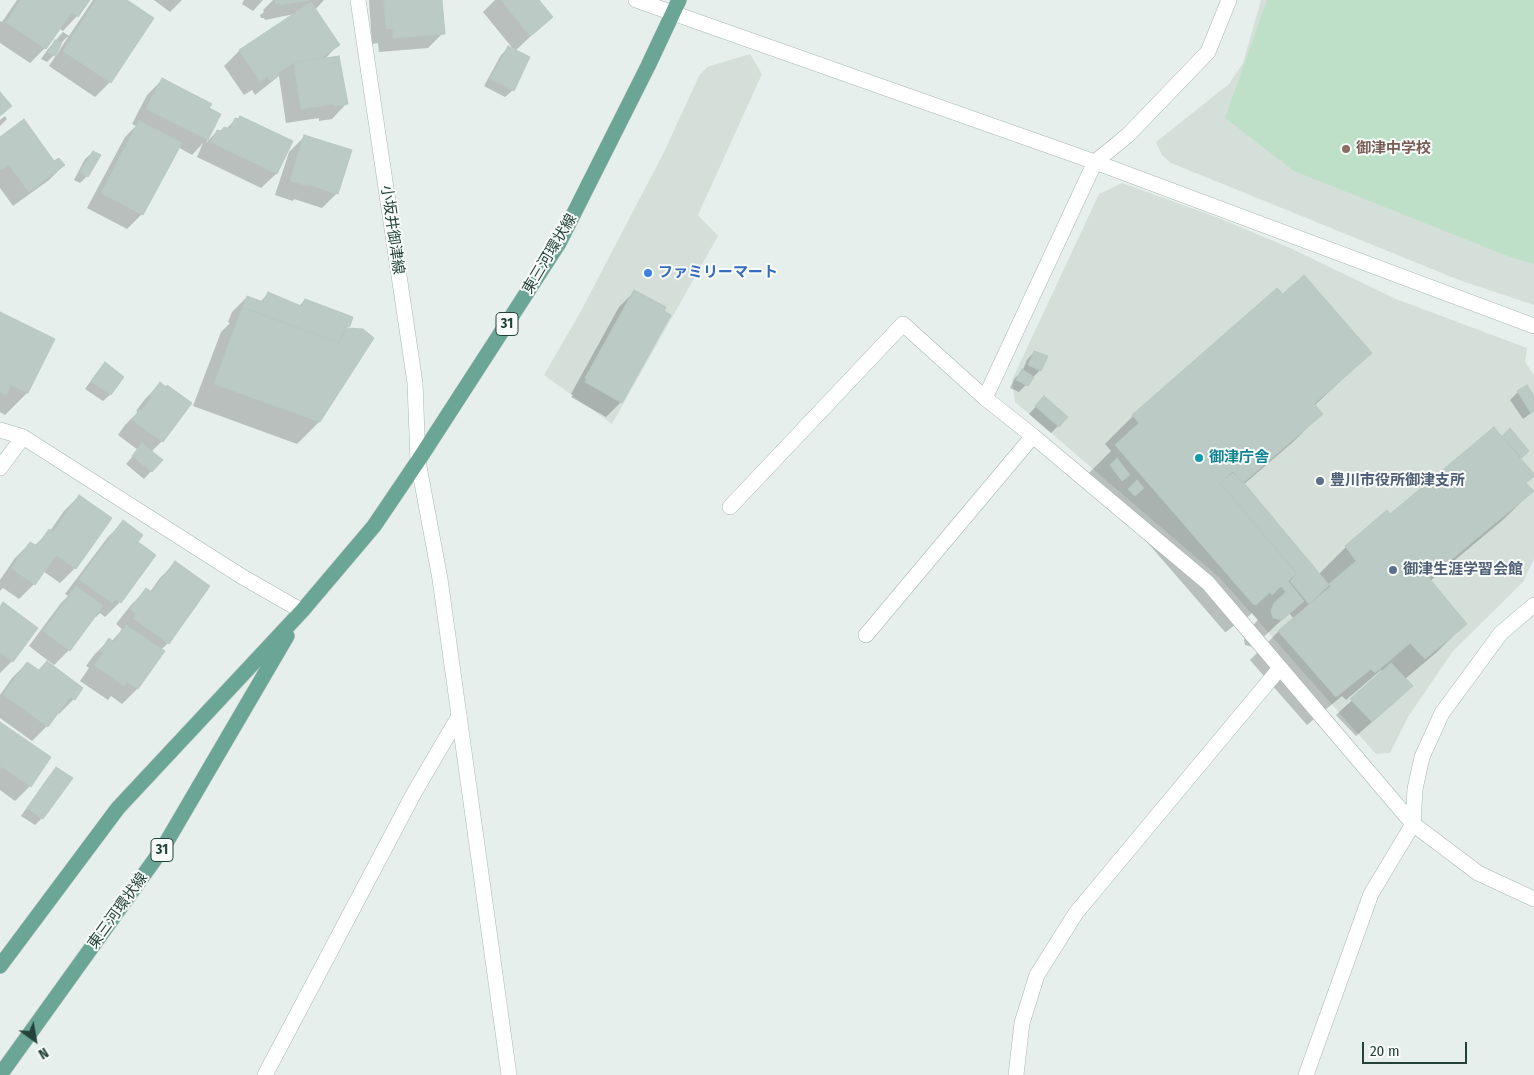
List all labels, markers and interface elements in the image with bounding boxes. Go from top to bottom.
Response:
place label: 御津中学校 [1356,140,1431,158]
marker: 御津中学校 [1340,143,1352,155]
street label: 小坂井御津線 [377,184,407,276]
street label: 東三河環状線 [519,211,581,297]
place label: ファミリーマート [658,264,778,282]
marker: ファミリーマート [642,267,654,279]
road number: 31 [496,312,518,336]
place label: 御津庁舎 [1209,449,1269,467]
marker: 御津庁舎 [1193,452,1205,464]
place label: 豊川市役所御津支所 [1330,472,1465,490]
marker: 豊川市役所御津支所 [1314,475,1326,487]
place label: 御津生涯学習会館 [1403,561,1523,579]
marker: 御津生涯学習会館 [1387,564,1399,576]
road number: 31 [151,838,173,862]
street label: 東三河環状線 [84,869,152,953]
north arrow [10,1015,60,1065]
scale bar [1364,1032,1469,1064]
text: 20 m [1370,1042,1400,1060]
text: N [35,1044,51,1063]

